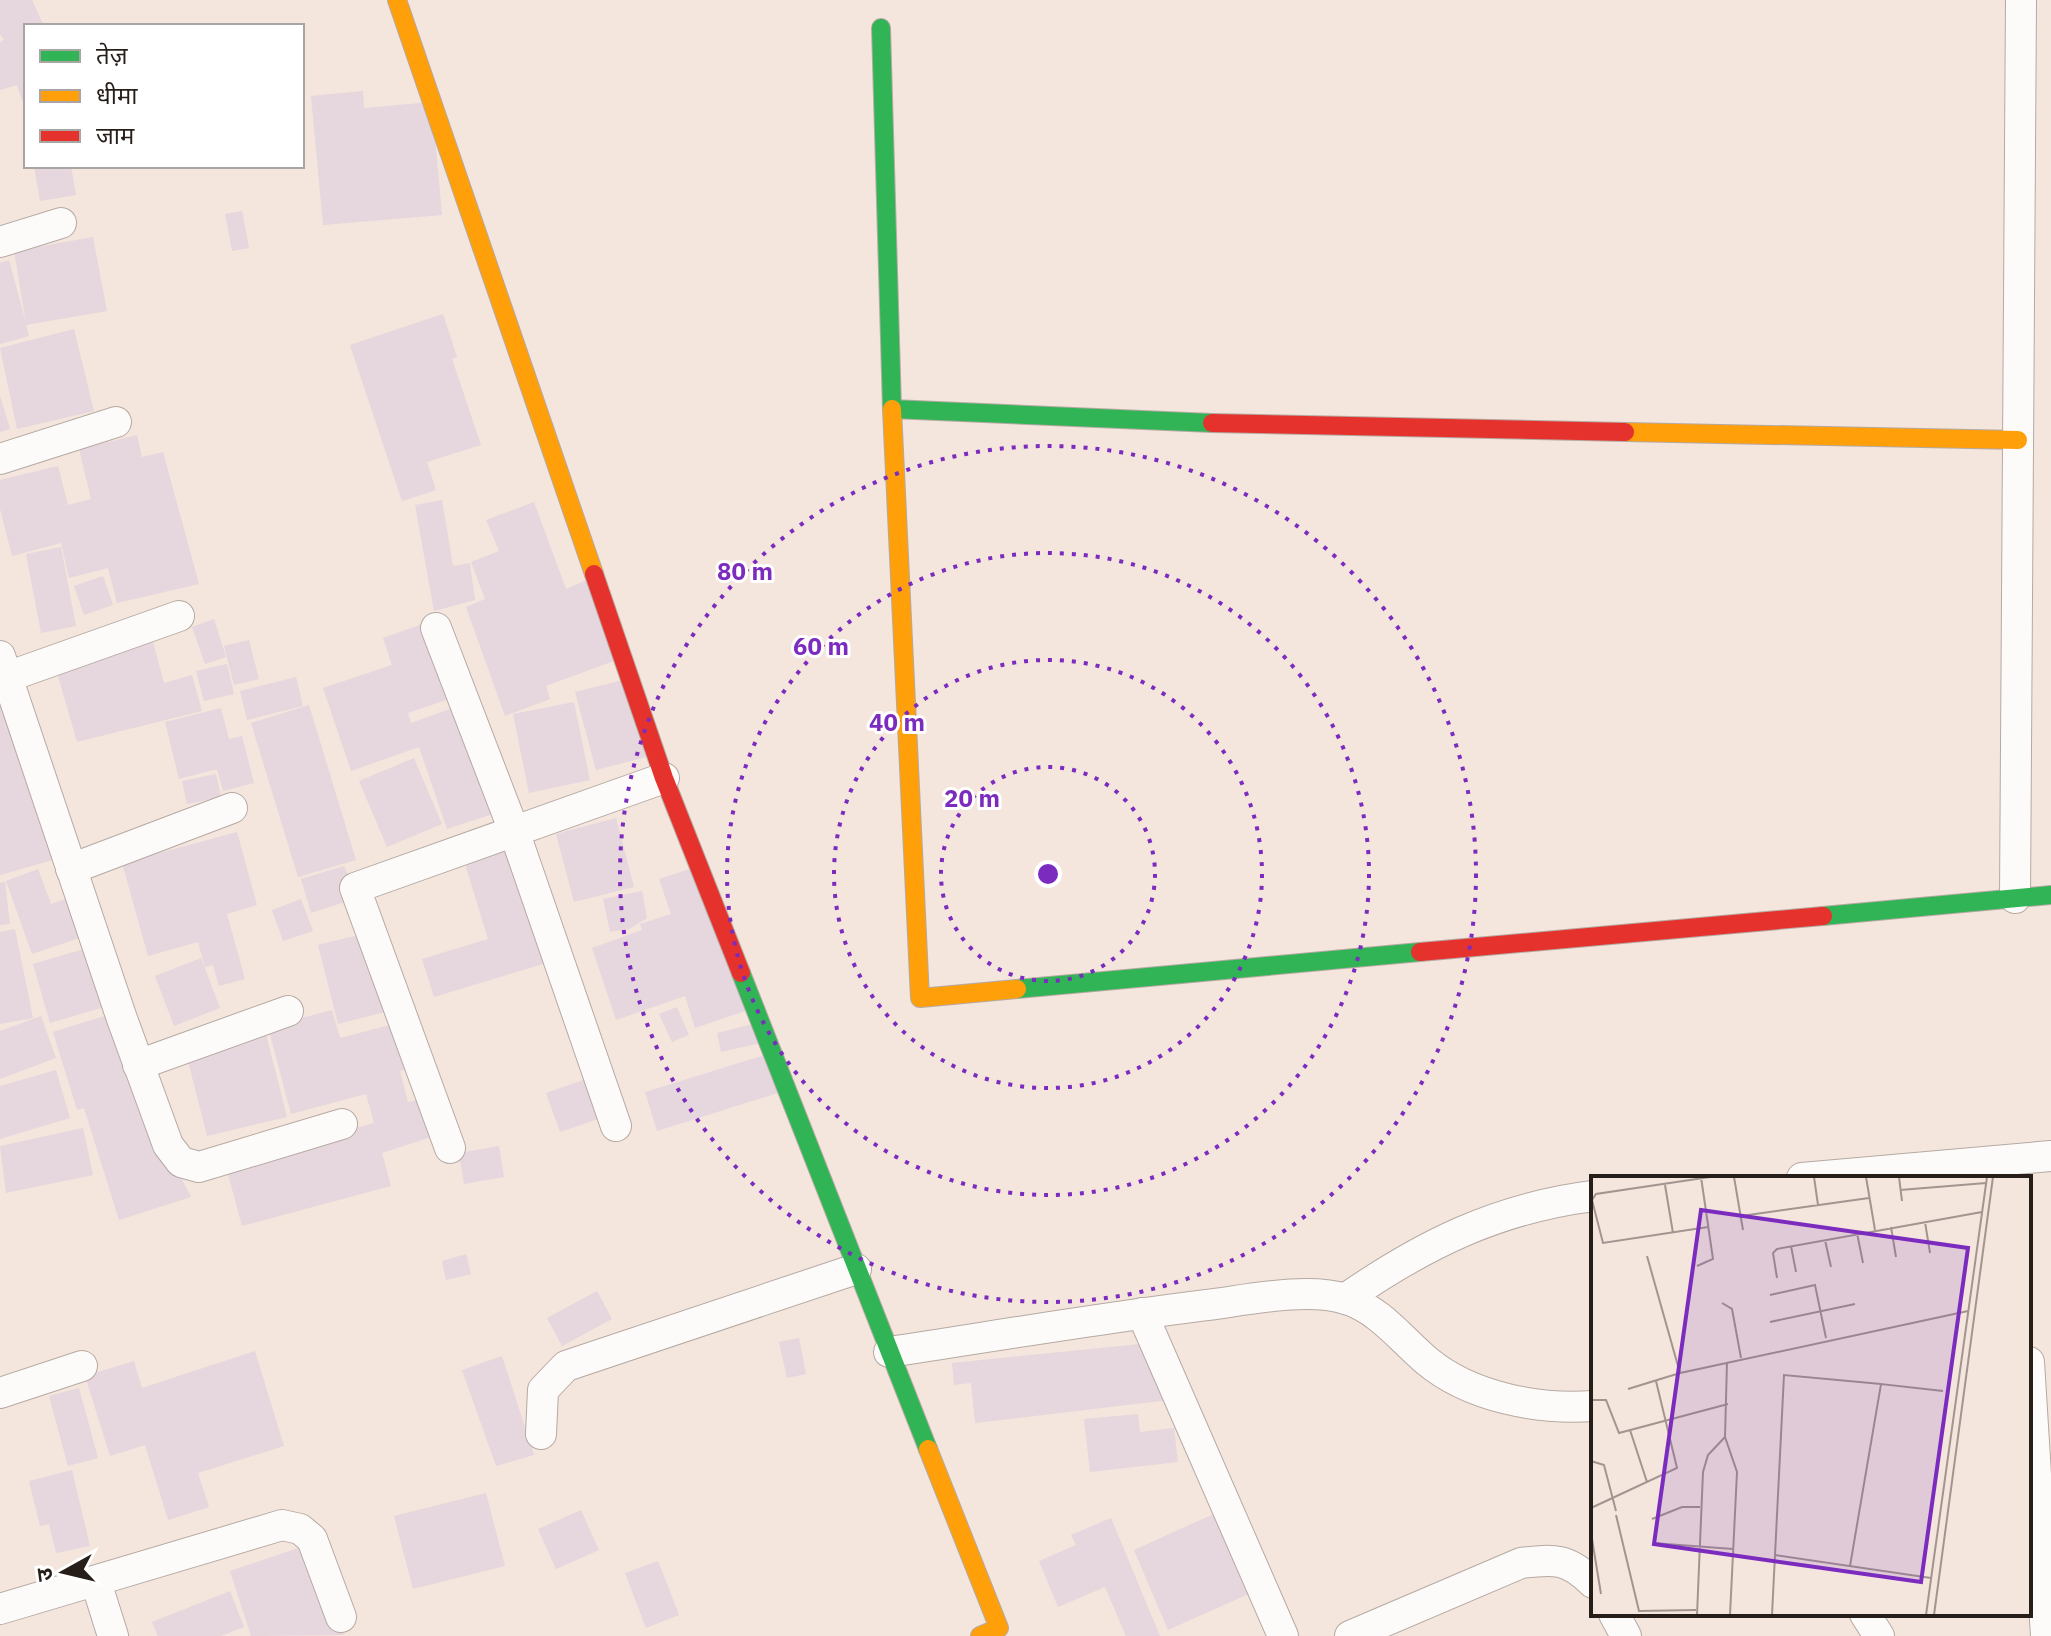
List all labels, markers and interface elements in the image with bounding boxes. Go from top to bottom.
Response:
legend [24,24,304,168]
text: तेज़ [96,39,129,71]
text: धीमा [96,79,138,111]
text: जाम [96,119,135,151]
text: 80 m [717,555,773,587]
text: 60 m [793,630,849,662]
text: 40 m [869,706,925,738]
text: 20 m [944,782,1000,814]
centre of rings [1034,860,1062,888]
inset map [1591,1176,2031,1616]
north arrow [24,1532,104,1612]
text: उ [28,1565,59,1583]

